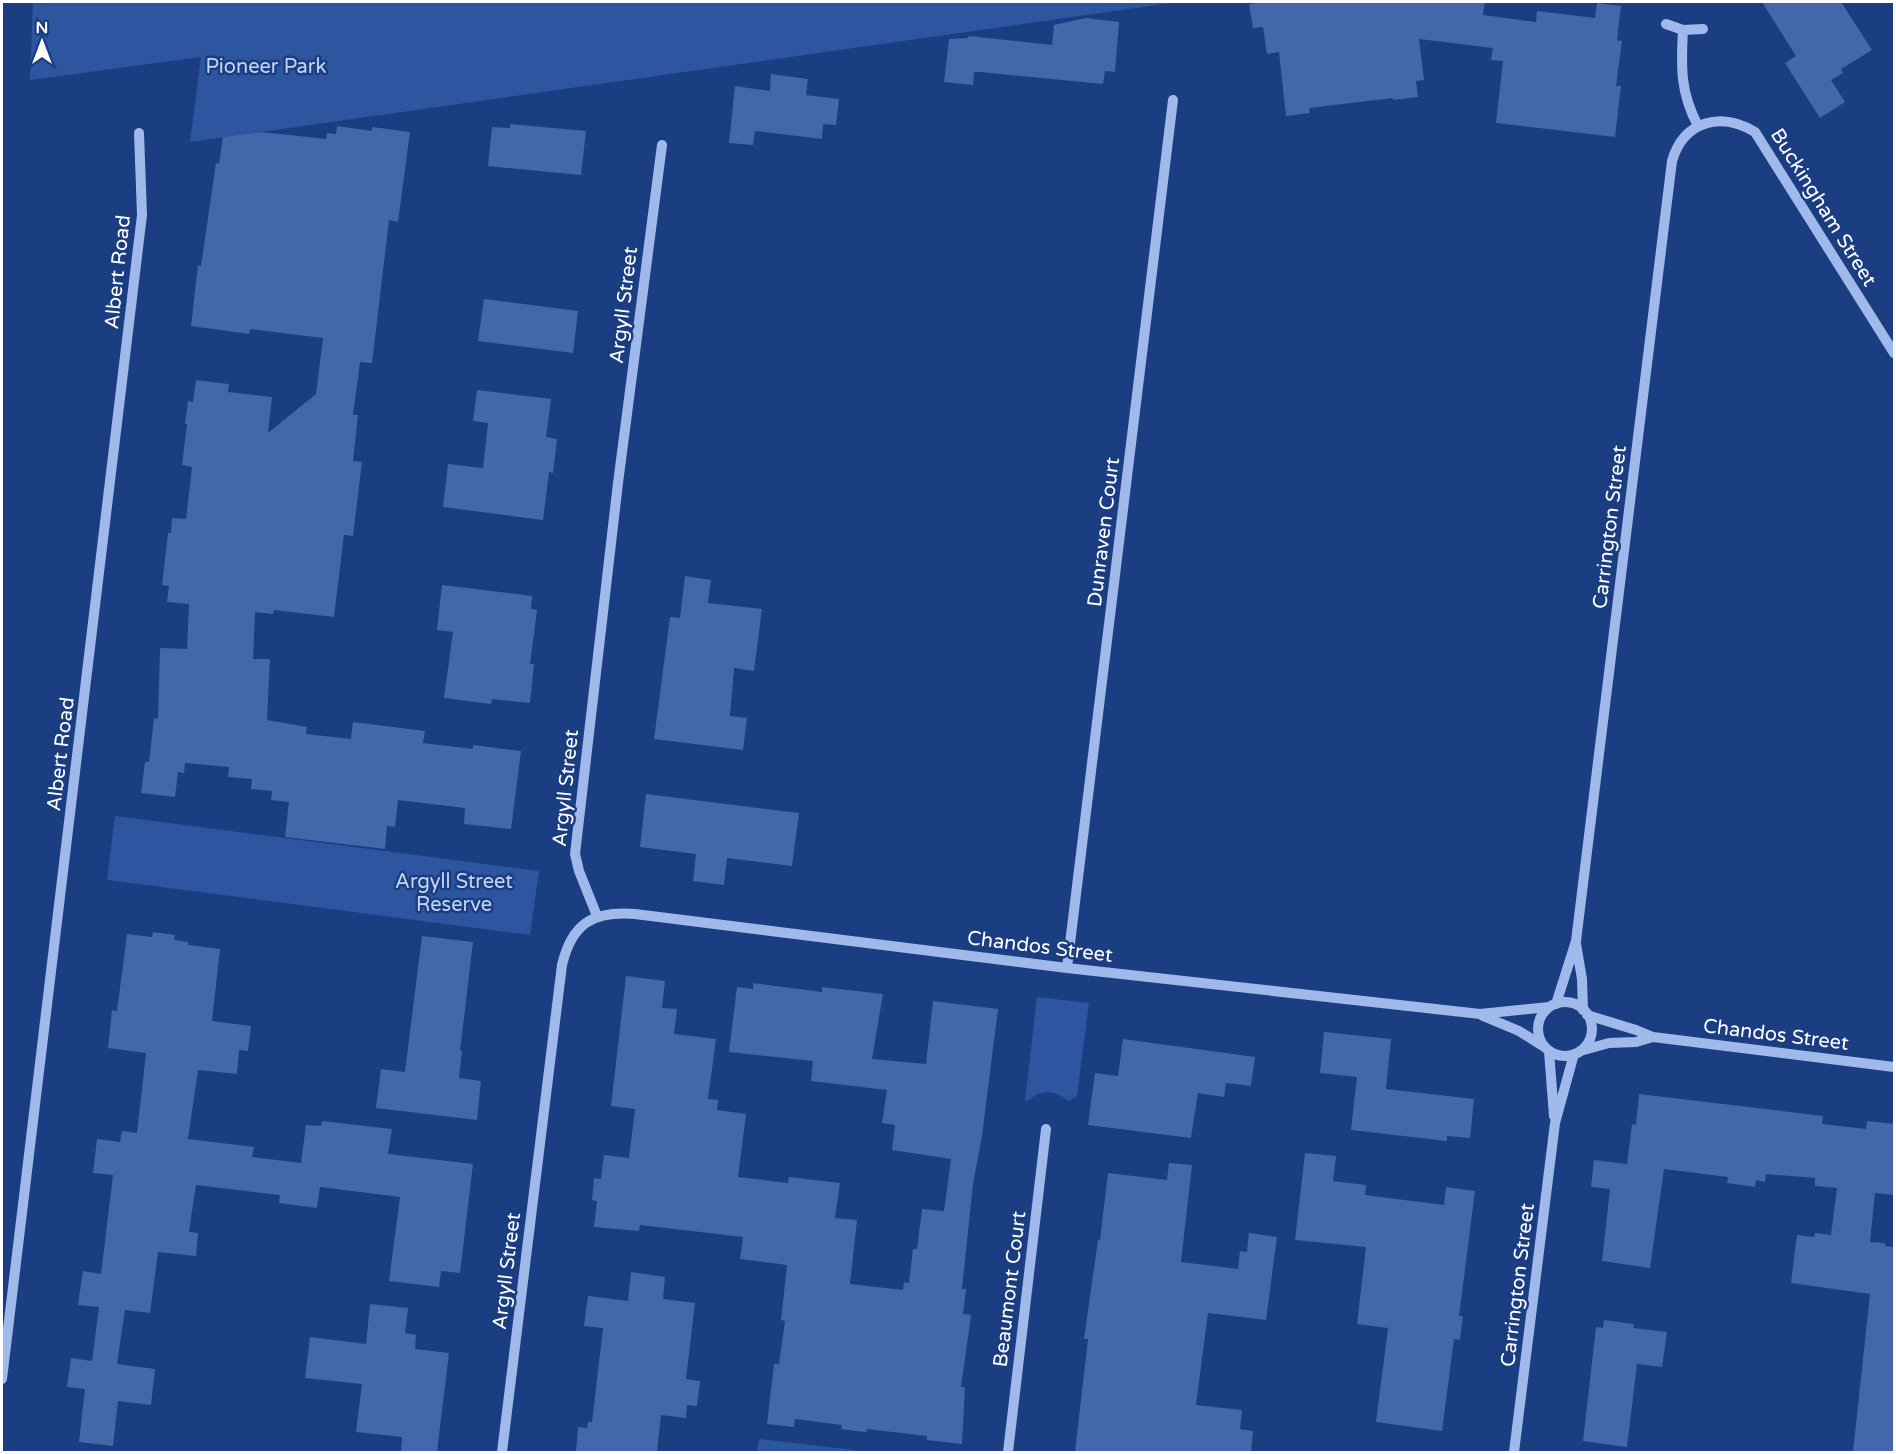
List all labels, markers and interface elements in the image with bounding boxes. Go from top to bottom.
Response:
north arrow [12,12,72,72]
text: N [36,18,48,38]
park label: Pioneer Park [206,55,327,79]
street label: Buckingham Street [1765,124,1882,291]
street label: Albert Road [100,214,136,330]
street label: Argyll Street [605,245,643,365]
street label: Carrington Street [1588,444,1632,610]
street label: Dunraven Court [1083,456,1125,608]
street label: Albert Road [42,696,80,812]
street label: Argyll Street [548,728,584,848]
park label: Argyll Street Reserve [395,870,513,917]
street label: Chandos Street [966,926,1114,968]
street label: Chandos Street [1702,1014,1850,1056]
street label: Carrington Street [1496,1202,1540,1368]
street label: Beaumont Court [989,1209,1032,1368]
street label: Argyll Street [488,1211,526,1331]

